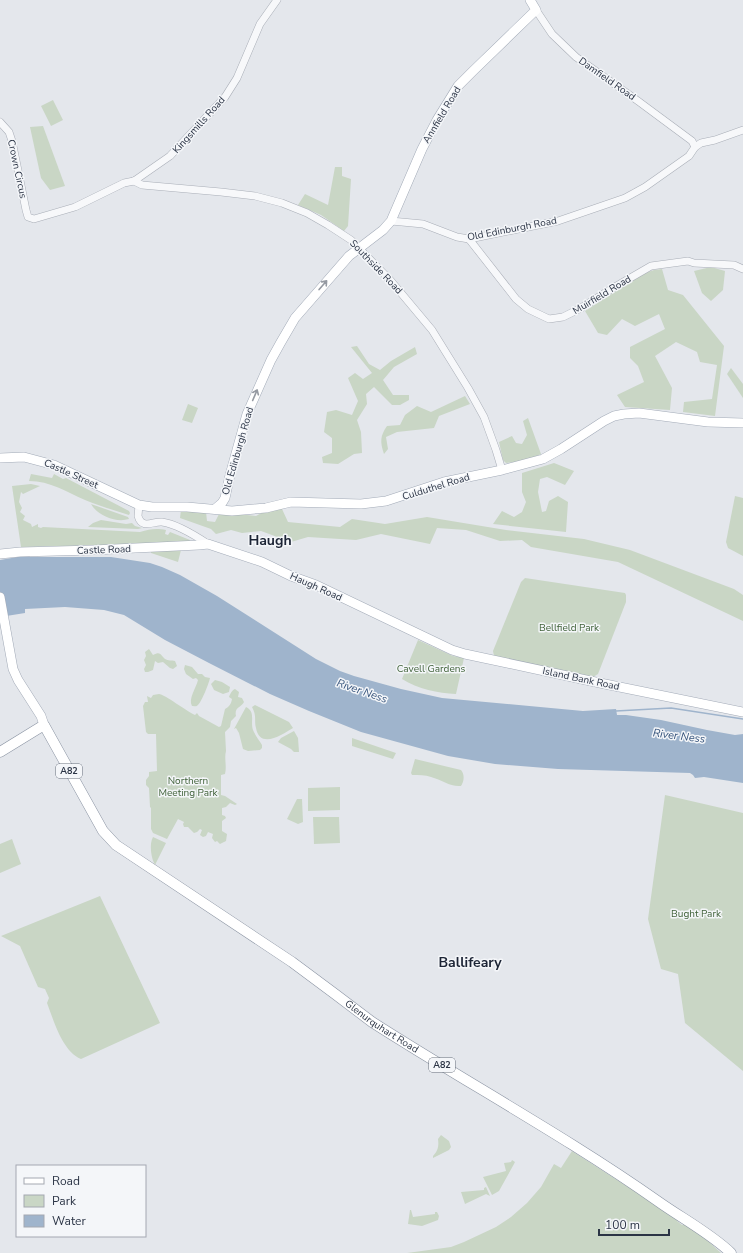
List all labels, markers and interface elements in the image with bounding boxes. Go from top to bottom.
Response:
street label: Damfield Road [576,54,638,104]
street label: Annfield Road [419,84,465,146]
street label: Kingsmills Road [170,93,229,157]
street label: Crown Circus [4,138,30,200]
street label: Old Edinburgh Road [466,213,558,245]
street label: Southside Road [346,237,406,297]
street label: Muirfield Road [570,272,634,318]
one-way arrow [319,280,328,291]
one-way arrow [252,390,259,402]
street label: Old Edinburgh Road [219,405,257,497]
street label: Castle Street [42,456,101,492]
street label: Culduthel Road [401,470,472,504]
district label: Haugh [248,531,292,550]
street label: Castle Road [77,542,131,558]
street label: Haugh Road [288,569,345,605]
park label: Bellfield Park [539,621,600,635]
park label: Cavell Gardens [397,662,465,676]
street label: Island Bank Road [541,664,621,694]
water label: River Ness [335,675,389,707]
water label: River Ness [652,725,706,747]
road number: A82 [56,764,82,778]
park label: Northern Meeting Park [158,774,219,800]
park label: Bught Park [671,907,722,921]
district label: Ballifeary [438,953,502,972]
street label: Glenurquhart Road [342,997,421,1057]
road number: A82 [429,1058,455,1072]
legend [16,1165,146,1237]
text: Road [52,1173,80,1189]
text: Park [52,1193,77,1209]
scale bar [599,1211,669,1237]
text: Water [52,1213,86,1229]
text: 100 m [605,1217,640,1233]

